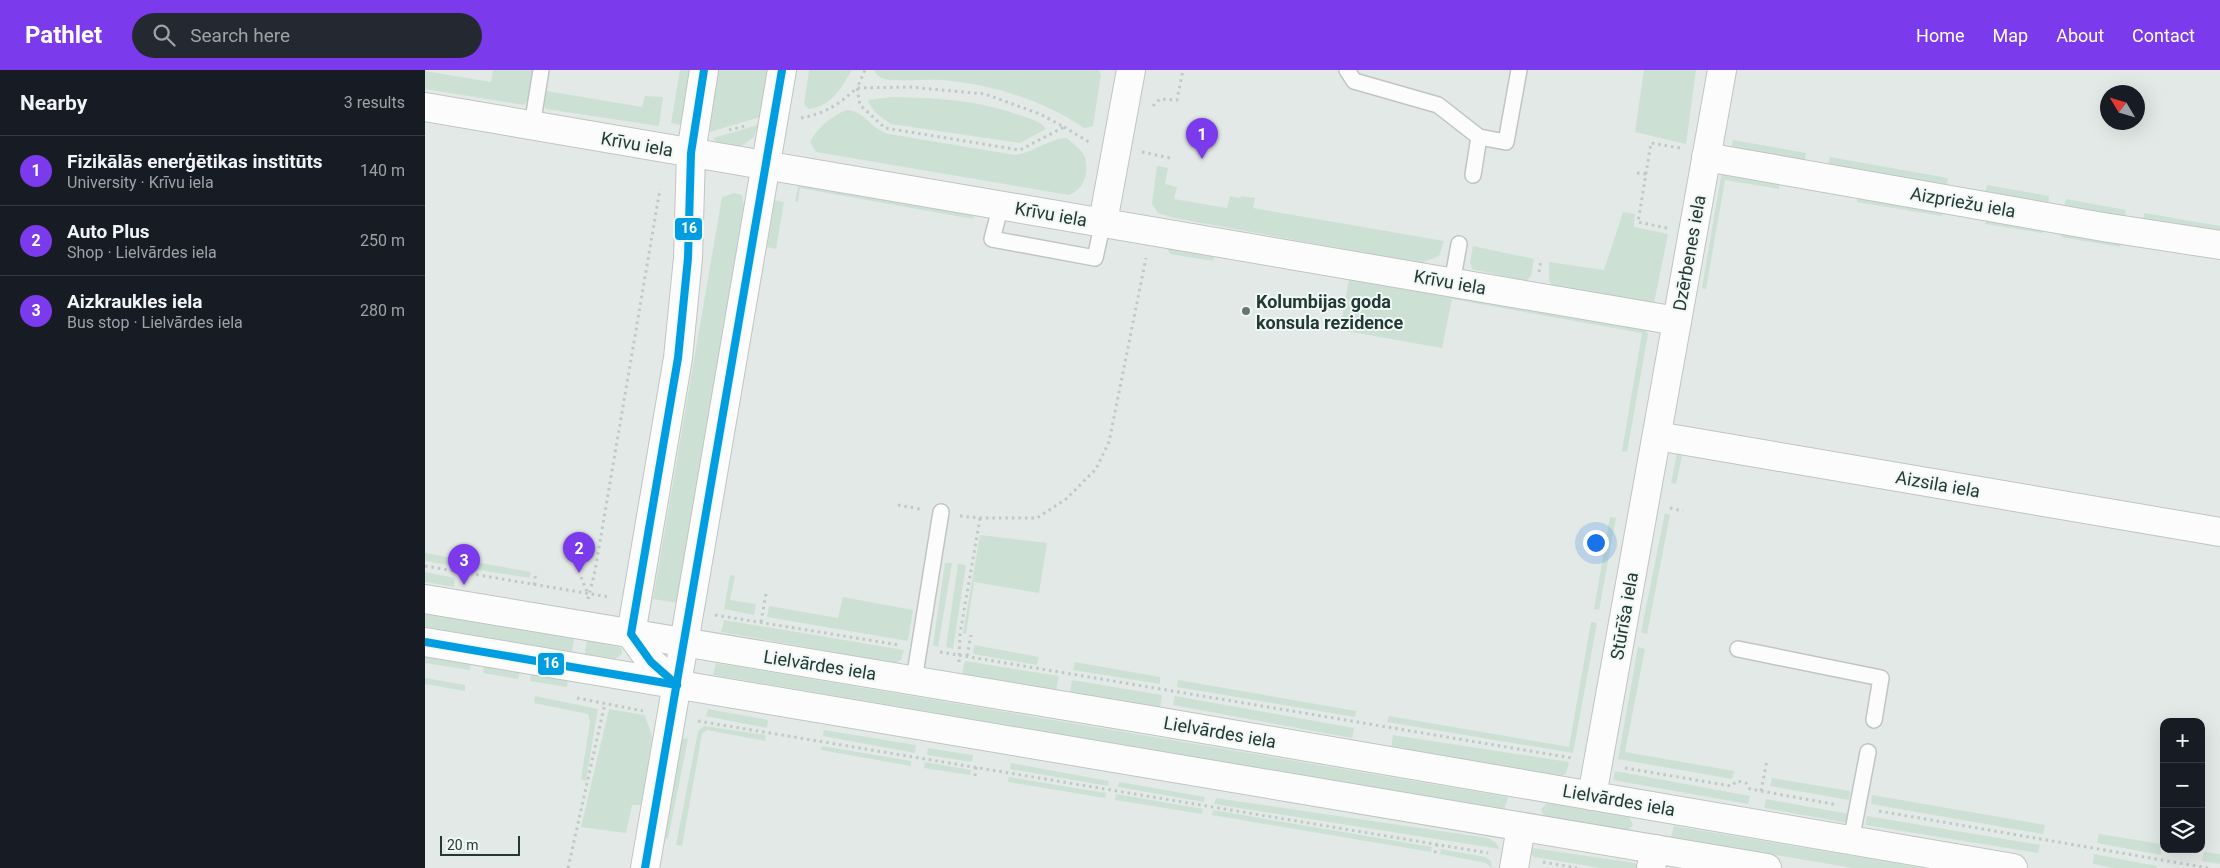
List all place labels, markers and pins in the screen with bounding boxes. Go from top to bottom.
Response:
pin: 1 [1186,118,1218,159]
place label: Kolumbijas goda konsula rezidence [1256,291,1403,333]
marker: Kolumbijas goda konsula rezidence [1240,305,1252,317]
pin: 2 [563,532,595,573]
pin: 3 [448,544,480,585]

